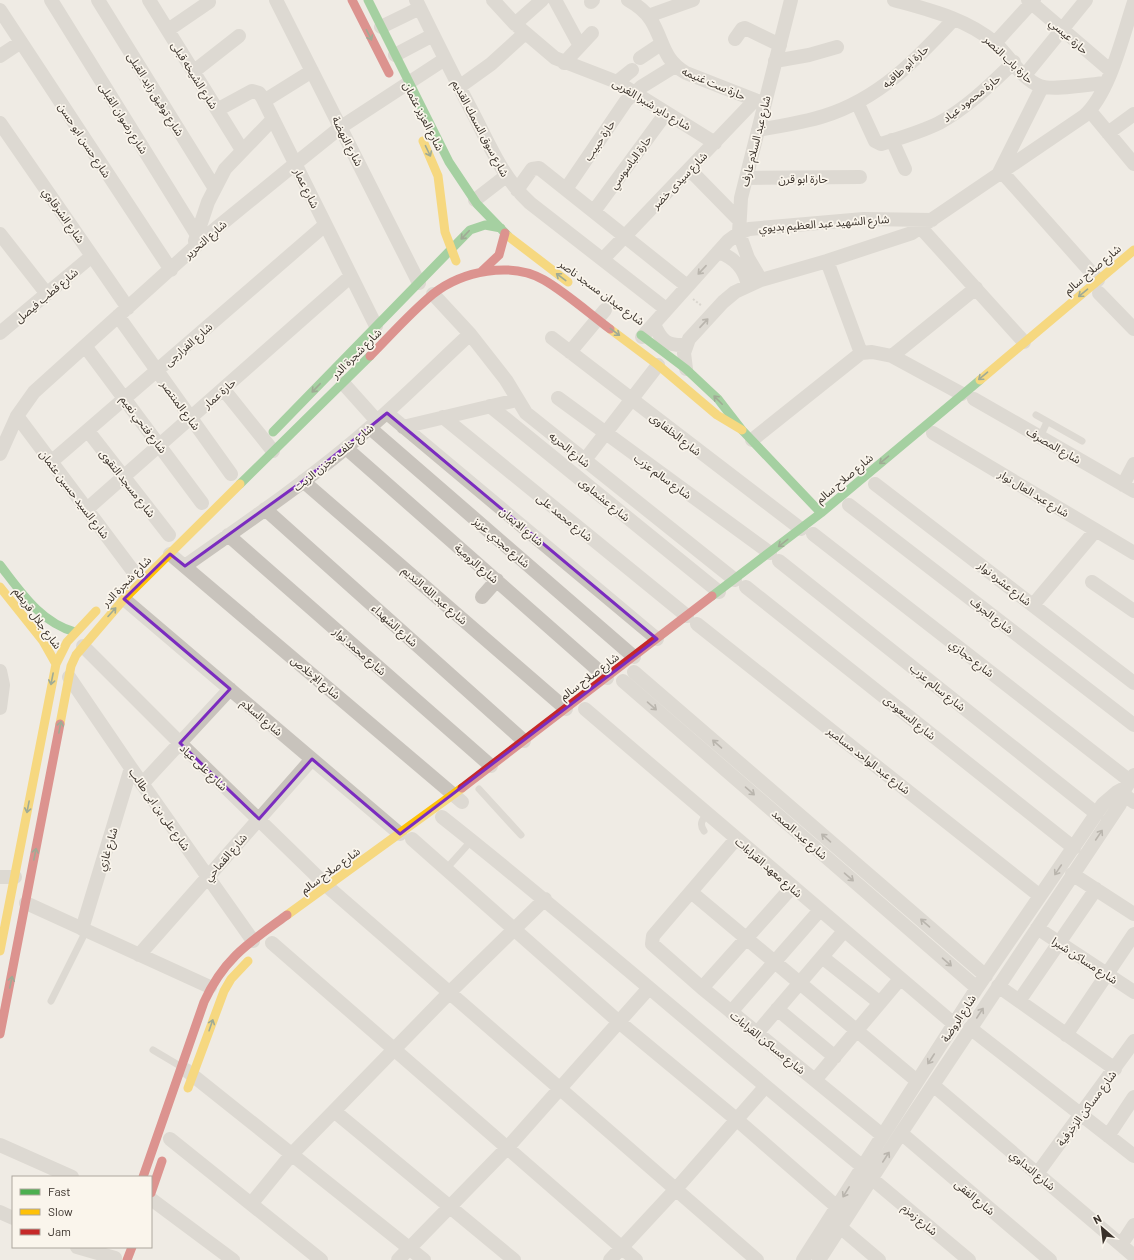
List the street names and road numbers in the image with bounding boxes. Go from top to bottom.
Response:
street label: حارة عيسي [1045,16,1091,59]
street label: حارة باب النصر [980,32,1037,87]
street label: شارع الشيخه قبلى [167,39,221,113]
street label: حارة ابو طاقيه [879,41,932,91]
street label: شارع توفيق زايد القبلى [123,50,187,140]
street label: حارة ست غنيمه [680,64,748,103]
street label: حارة محمود عياد [939,71,1004,125]
street label: شارع داير شبرا الغربى [610,76,694,134]
street label: شارع سوق السمك القديم [447,77,512,180]
street label: شارع العزيز عثمان [399,79,447,154]
street label: شارع رضوان القبلى [95,80,151,157]
street label: شارع عبد السلام عارف [737,94,775,188]
street label: شارع حسن ابو حسن [54,100,114,181]
street label: شارع النهضة [328,114,366,169]
street label: حارة حبيب [581,117,619,164]
street label: حارة الباسوسي [606,132,657,193]
street label: شارع سيدى خضر [648,149,711,213]
street label: شارع عمار [290,165,322,211]
street label: حارة ابو قرن [778,172,828,186]
street label: شارع الشرقاوي [37,185,88,247]
street label: شارع الشهيد عبد العظيم بديوي [758,212,890,238]
street label: شارع التحرير [180,217,230,263]
street label: شارع صلاح سالم [1061,241,1125,299]
street label: شارع ميدان مسجد ناصر [555,256,648,329]
street label: شارع قطب فيصل [12,265,82,327]
street label: شارع الفرارجى [161,319,216,370]
street label: شارع شجرة الدر [328,325,385,383]
street label: حارة عمار [199,375,239,412]
street label: شارع المنتصر [156,377,204,434]
street label: شارع فتحي نعيم [115,393,170,458]
street label: شارع الخلفاوى [647,410,704,460]
street label: شارع خلف مخزن الزيت [290,420,377,495]
street label: شارع المصرف [1023,424,1084,468]
street label: شارع الحريه [546,429,593,471]
street label: شارع السيد حسين عثمان [36,447,113,542]
street label: شارع مسجد التقوى [96,447,159,521]
street label: شارع صلاح سالم [813,450,877,508]
street label: شارع سالم عزب [630,451,694,504]
street label: شارع عبد العال نوار [994,466,1072,521]
street label: شارع عشماوى [576,475,633,525]
street label: شارع محمد على [533,491,596,545]
street label: شارع الايمان [496,504,547,550]
street label: شارع مجدي عزيز [468,513,533,573]
street label: شارع الرومية [451,541,502,587]
street label: شارع شجرة الدر [98,553,155,611]
street label: شارع عشره نوار [974,558,1034,610]
street label: شارع عبد الله النديم [398,563,470,629]
street label: شارع جلال قريطم [9,585,65,653]
street label: شارع الجرف [967,594,1016,638]
street label: شارع الشهداء [368,601,421,651]
street label: شارع محمد نوار [329,624,389,679]
street label: شارع حجازي [945,637,997,682]
street label: شارع صلاح سالم [557,649,623,705]
street label: شارع الإخلاص [288,653,343,703]
street label: شارع سالم عزب [906,661,969,716]
street label: شارع السعودى [880,692,939,744]
street label: شارع السلام [237,696,286,740]
street label: شارع عبد الواحد مسامير [823,723,913,798]
street label: شارع على عياد [176,741,231,795]
street label: شارع على بن ابى طالب [125,765,193,854]
street label: شارع عبد الصمد [768,806,831,863]
street label: شارع غازي [94,825,123,873]
street label: شارع القماحي [201,830,252,886]
street label: شارع معهد القراءات [732,834,805,901]
street label: شارع صلاح سالم [298,844,364,898]
street label: شارع مساكن شبرا [1049,934,1121,988]
street label: شارع الروضة [938,992,980,1045]
street label: شارع مساكن القراءات [727,1008,808,1078]
street label: شارع مساكن الزخرفية [1053,1067,1120,1149]
street label: شارع التداوي [1005,1147,1059,1196]
street label: شارع الفقى [951,1177,998,1219]
street label: شارع زمزم [898,1200,941,1239]

